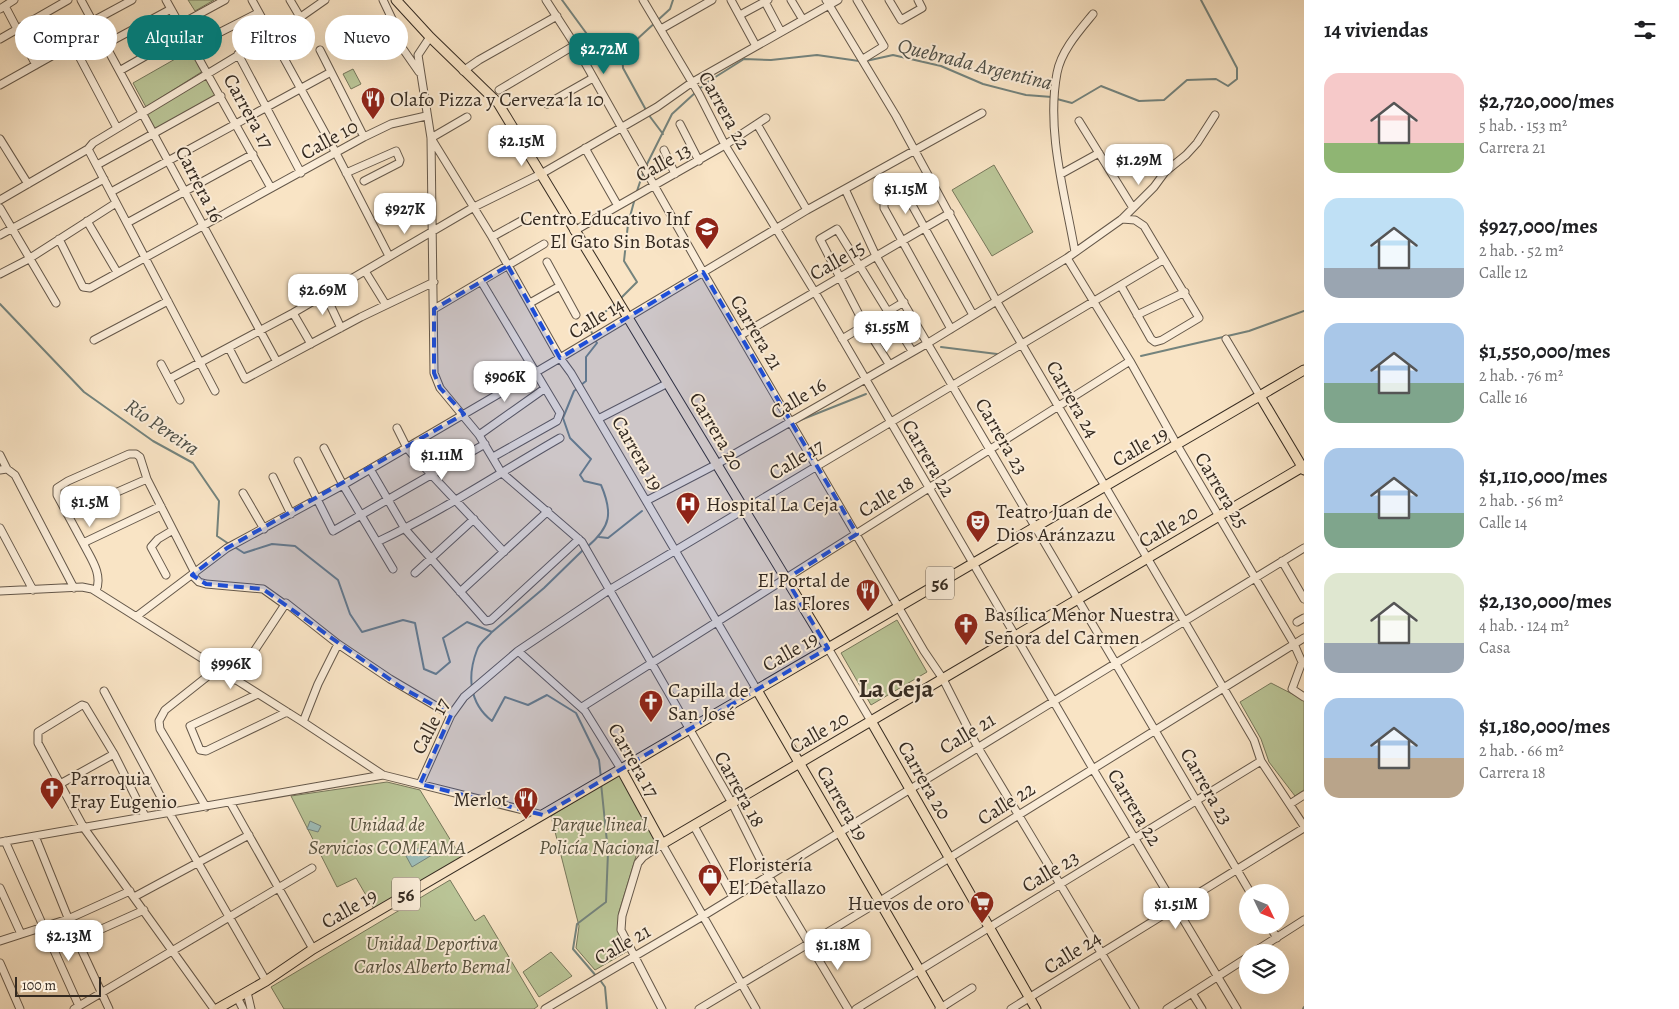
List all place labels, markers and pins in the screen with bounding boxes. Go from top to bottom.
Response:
pin: $2.72M [563,32,645,75]
restaurant icon: Olafo Pizza y Cerveza la 10 [360,86,386,120]
place label: Olafo Pizza y Cerveza la 10 [390,86,604,113]
pin: $2.15M [481,124,563,167]
pin: $1.29M [1098,144,1180,186]
pin: $1.15M [865,172,947,215]
pin: $927K [370,192,440,235]
place label: Centro Educativo Inf El Gato Sin Botas [520,205,693,255]
school or university icon: Centro Educativo Inf El Gato Sin Botas [694,216,720,250]
pin: $2.69M [282,274,364,316]
pin: $1.55M [846,310,928,353]
pin: $906K [470,360,540,403]
pin: $1.11M [401,438,483,481]
pin: $1.5M [55,486,125,528]
hospital icon: Hospital La Ceja [675,491,701,525]
place label: Hospital La Ceja [706,491,839,518]
place label: Teatro Juan de Dios Aránzazu [996,498,1115,548]
theatre icon: Teatro Juan de Dios Aránzazu [965,509,991,543]
place label: El Portal de las Flores [757,567,850,617]
restaurant icon: El Portal de las Flores [855,578,881,612]
place label: Basílica Menor Nuestra Señora del Carmen [984,601,1175,651]
church icon: Basílica Menor Nuestra Señora del Carmen [953,612,979,646]
pin: $996K [196,648,266,690]
place label: Capilla de San José [668,677,749,727]
church icon: Capilla de San José [638,689,664,723]
place label: Parroquia Fray Eugenio [70,765,177,815]
church icon: Parroquia Fray Eugenio [39,776,65,810]
place label: Merlot [453,786,508,813]
restaurant icon: Merlot [513,786,539,820]
place label: Floristería El Detallazo [728,851,826,901]
shop icon: Floristería El Detallazo [697,863,723,897]
pin: $1.51M [1135,888,1217,930]
place label: Huevos de oro [848,890,964,917]
supermarket icon: Huevos de oro [969,890,995,924]
pin: $2.13M [28,920,110,962]
pin: $1.18M [797,928,879,971]

